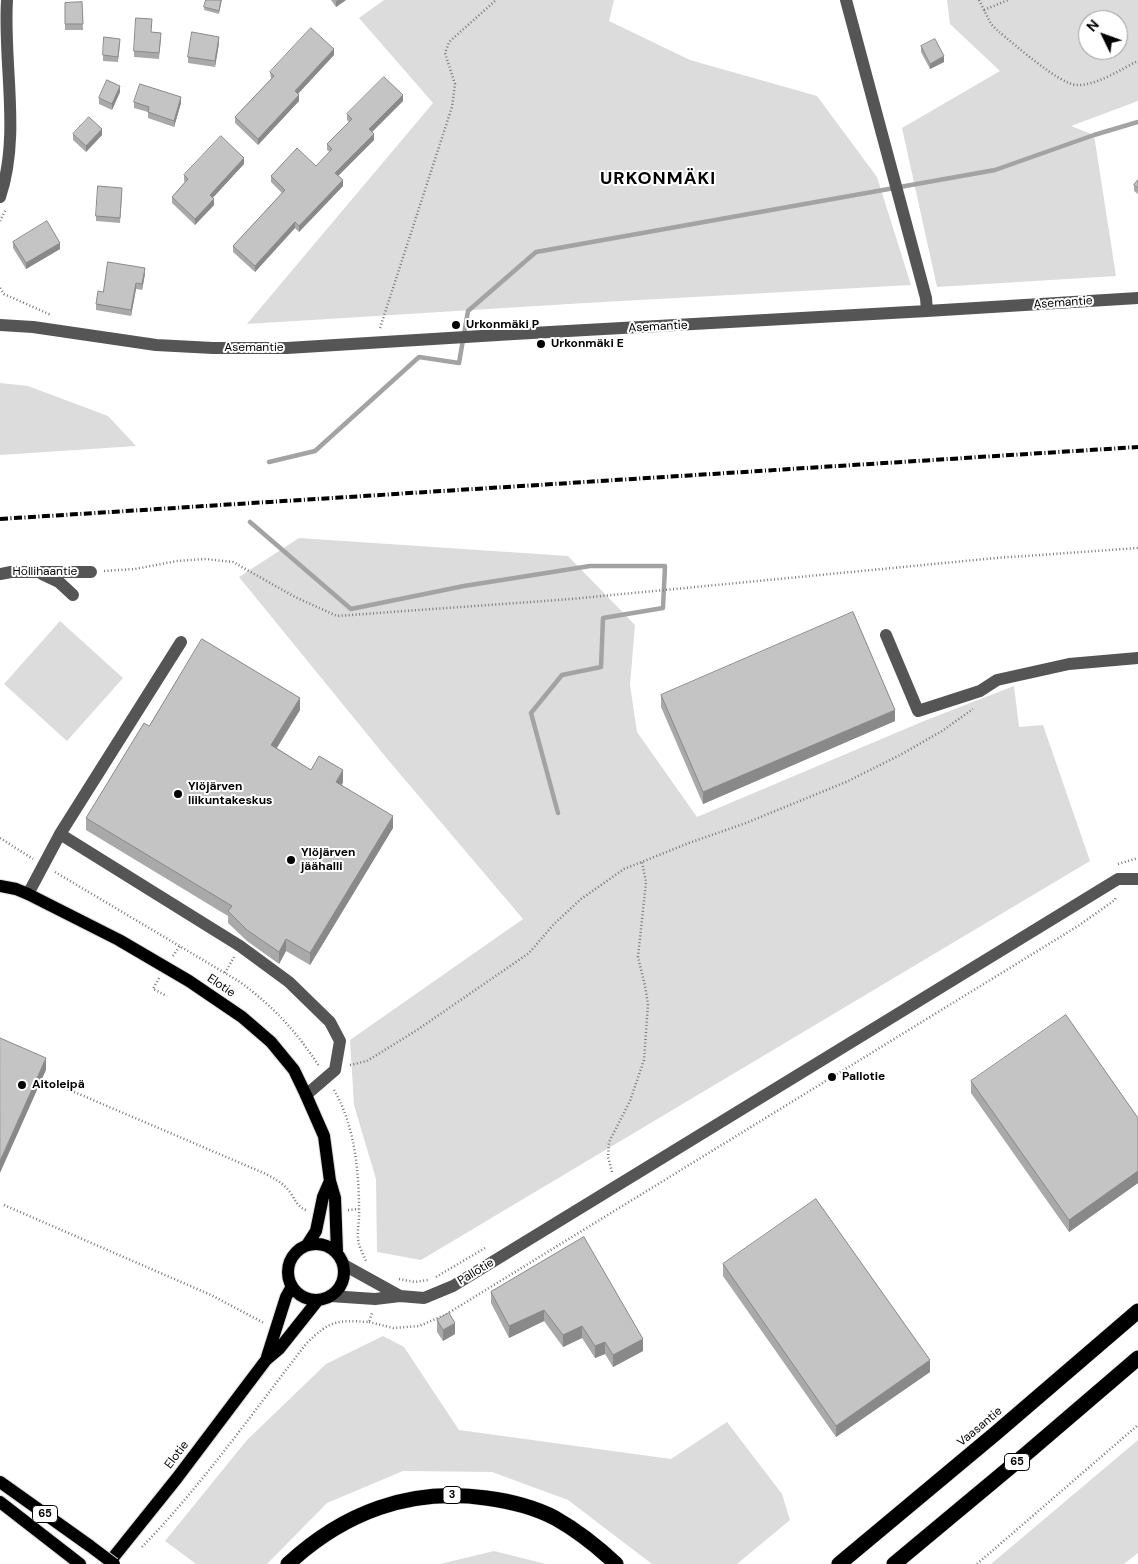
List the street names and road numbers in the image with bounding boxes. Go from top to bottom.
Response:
street label: Asemantie [1033,294,1093,312]
street label: Asemantie [628,318,688,336]
street label: Asemantie [224,341,284,355]
street label: Hollihaantie [13,565,77,579]
street label: Elotie [204,971,238,1001]
street label: Pallotie [455,1256,497,1288]
street label: Vaasantie [955,1404,1005,1450]
street label: Elotie [162,1438,192,1472]
road number: 65 [1004,1454,1030,1470]
road number: 3 [443,1486,461,1504]
road number: 65 [32,1506,58,1522]

